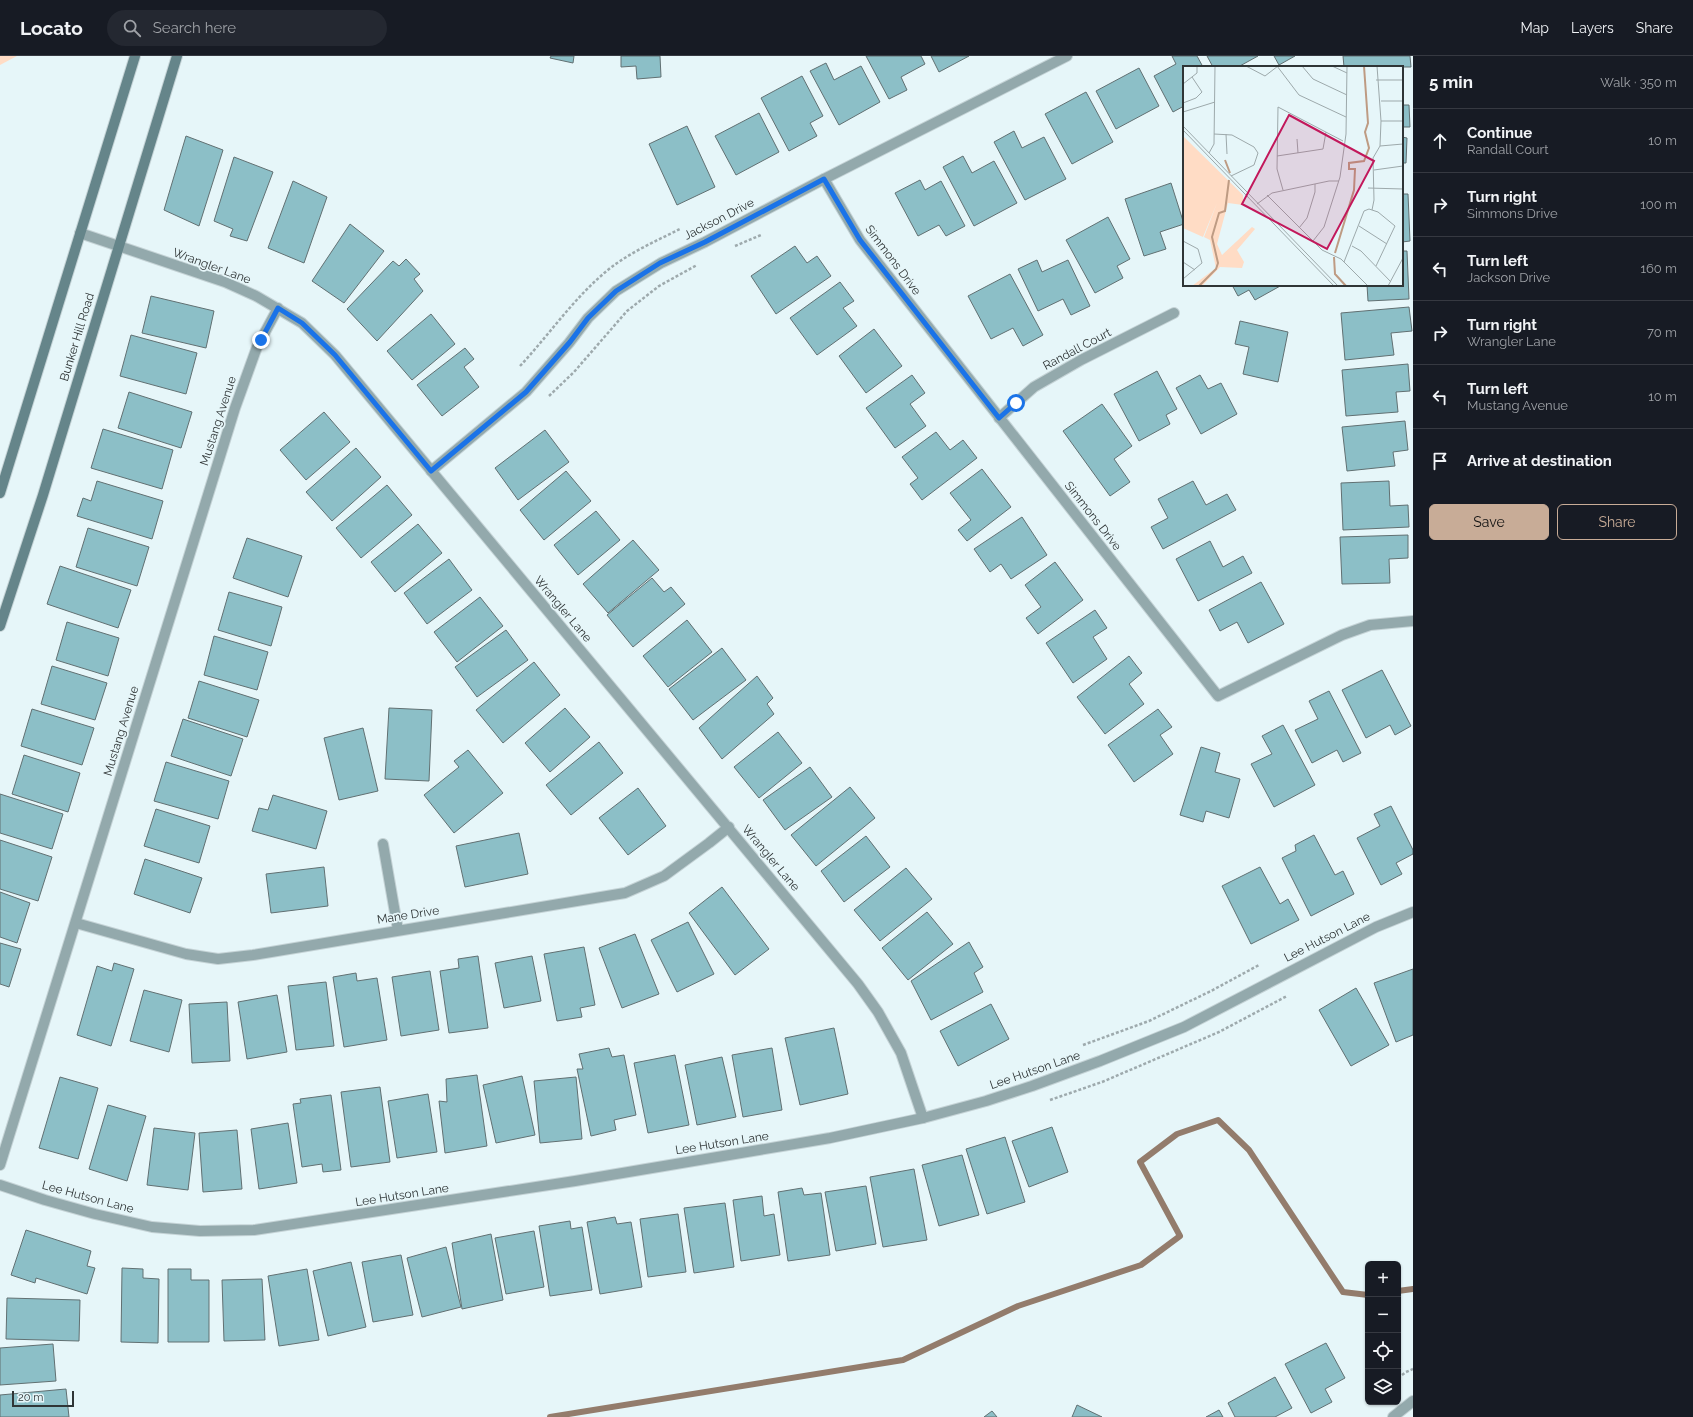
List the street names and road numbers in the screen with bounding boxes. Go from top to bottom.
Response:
street label: Jackson Drive [682,195,756,243]
street label: Simmons Drive [862,222,924,298]
street label: Wrangler Lane [171,245,253,287]
street label: Bunker Hill Road [57,291,97,383]
street label: Randall Court [1040,325,1114,373]
street label: Mustang Avenue [197,375,239,467]
street label: Simmons Drive [1062,479,1124,553]
street label: Wrangler Lane [531,573,595,645]
street label: Mustang Avenue [101,684,141,778]
street label: Wrangler Lane [739,822,803,894]
street label: Mane Drive [376,903,440,927]
street label: Lee Hutson Lane [1282,909,1372,965]
street label: Lee Hutson Lane [988,1048,1082,1092]
street label: Lee Hutson Lane [674,1129,770,1157]
street label: Lee Hutson Lane [41,1178,135,1216]
street label: Lee Hutson Lane [354,1181,450,1209]

